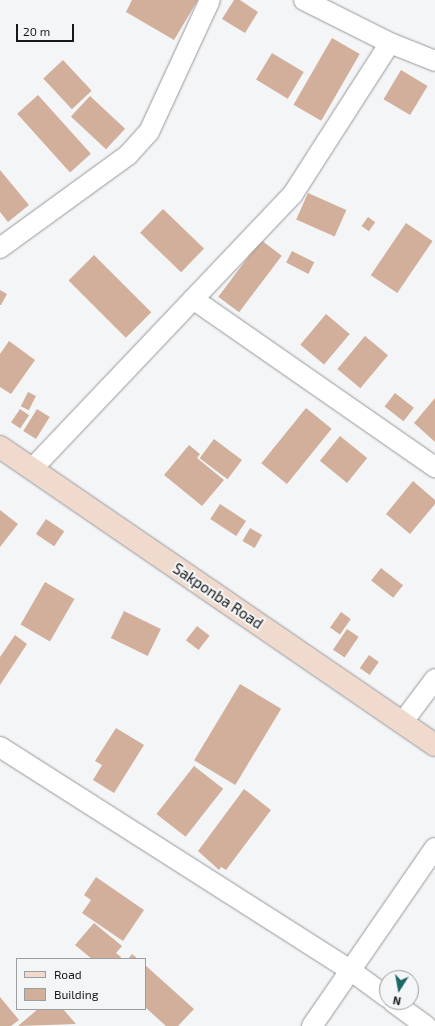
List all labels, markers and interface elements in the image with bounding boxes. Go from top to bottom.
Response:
scale bar [18,16,76,42]
text: 20 m [23,24,50,38]
street label: Sakponba Road [169,559,267,633]
legend [16,958,146,1010]
text: Road [54,967,82,981]
north arrow [379,970,419,1010]
text: Building [54,987,98,1001]
text: N [392,994,402,1008]

